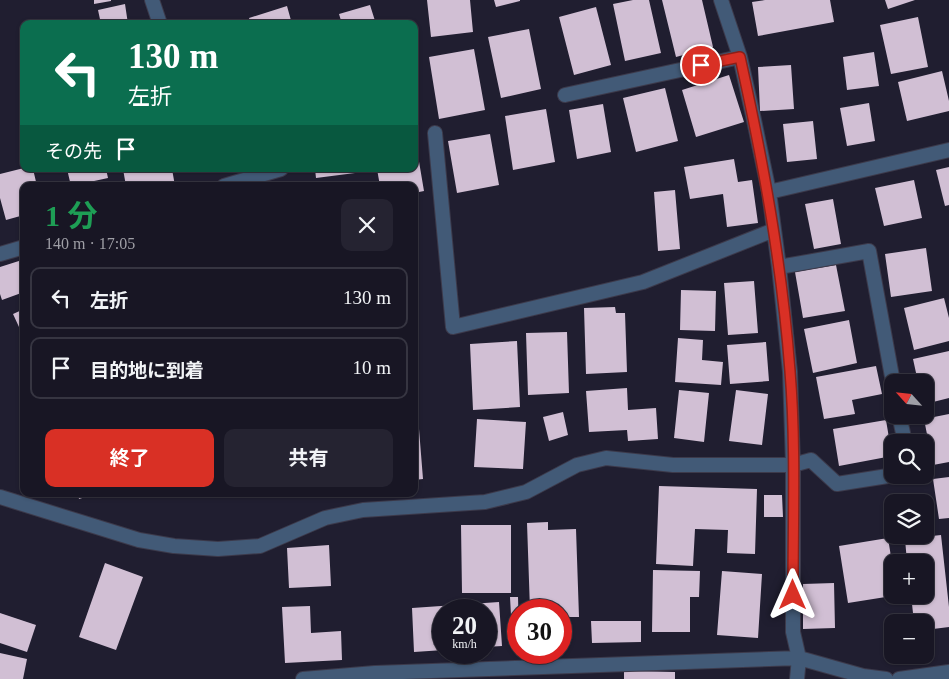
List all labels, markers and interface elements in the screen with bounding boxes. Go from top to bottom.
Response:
text: 130 m [128,37,218,76]
icon: left [45,40,110,105]
pin [680,44,722,86]
icon: arrive [687,51,715,79]
text: 左折 [128,84,172,109]
icon: arrive [112,135,140,163]
text: その先 [45,141,102,162]
text: 1 分 [45,199,98,232]
button: close [341,199,393,251]
text: 140 m · 17:05 [45,235,135,252]
icon: left [47,284,75,312]
text: 130 m [343,287,391,308]
text: 左折 [90,290,128,311]
icon: arrive [47,354,75,382]
text: 10 m [352,357,391,378]
text: 目的地に到着 [90,360,204,381]
north arrow [884,374,934,424]
map controls [884,374,934,664]
button: 終了 [45,429,214,487]
button: 共有 [224,429,393,487]
button: search [884,434,934,484]
button: layers [884,494,934,544]
button: + [884,554,934,604]
position arrow [766,568,818,620]
speed limit sign: 30 [507,599,572,664]
text: 20 [452,612,477,639]
button: − [884,614,934,664]
text: km/h [452,637,477,651]

